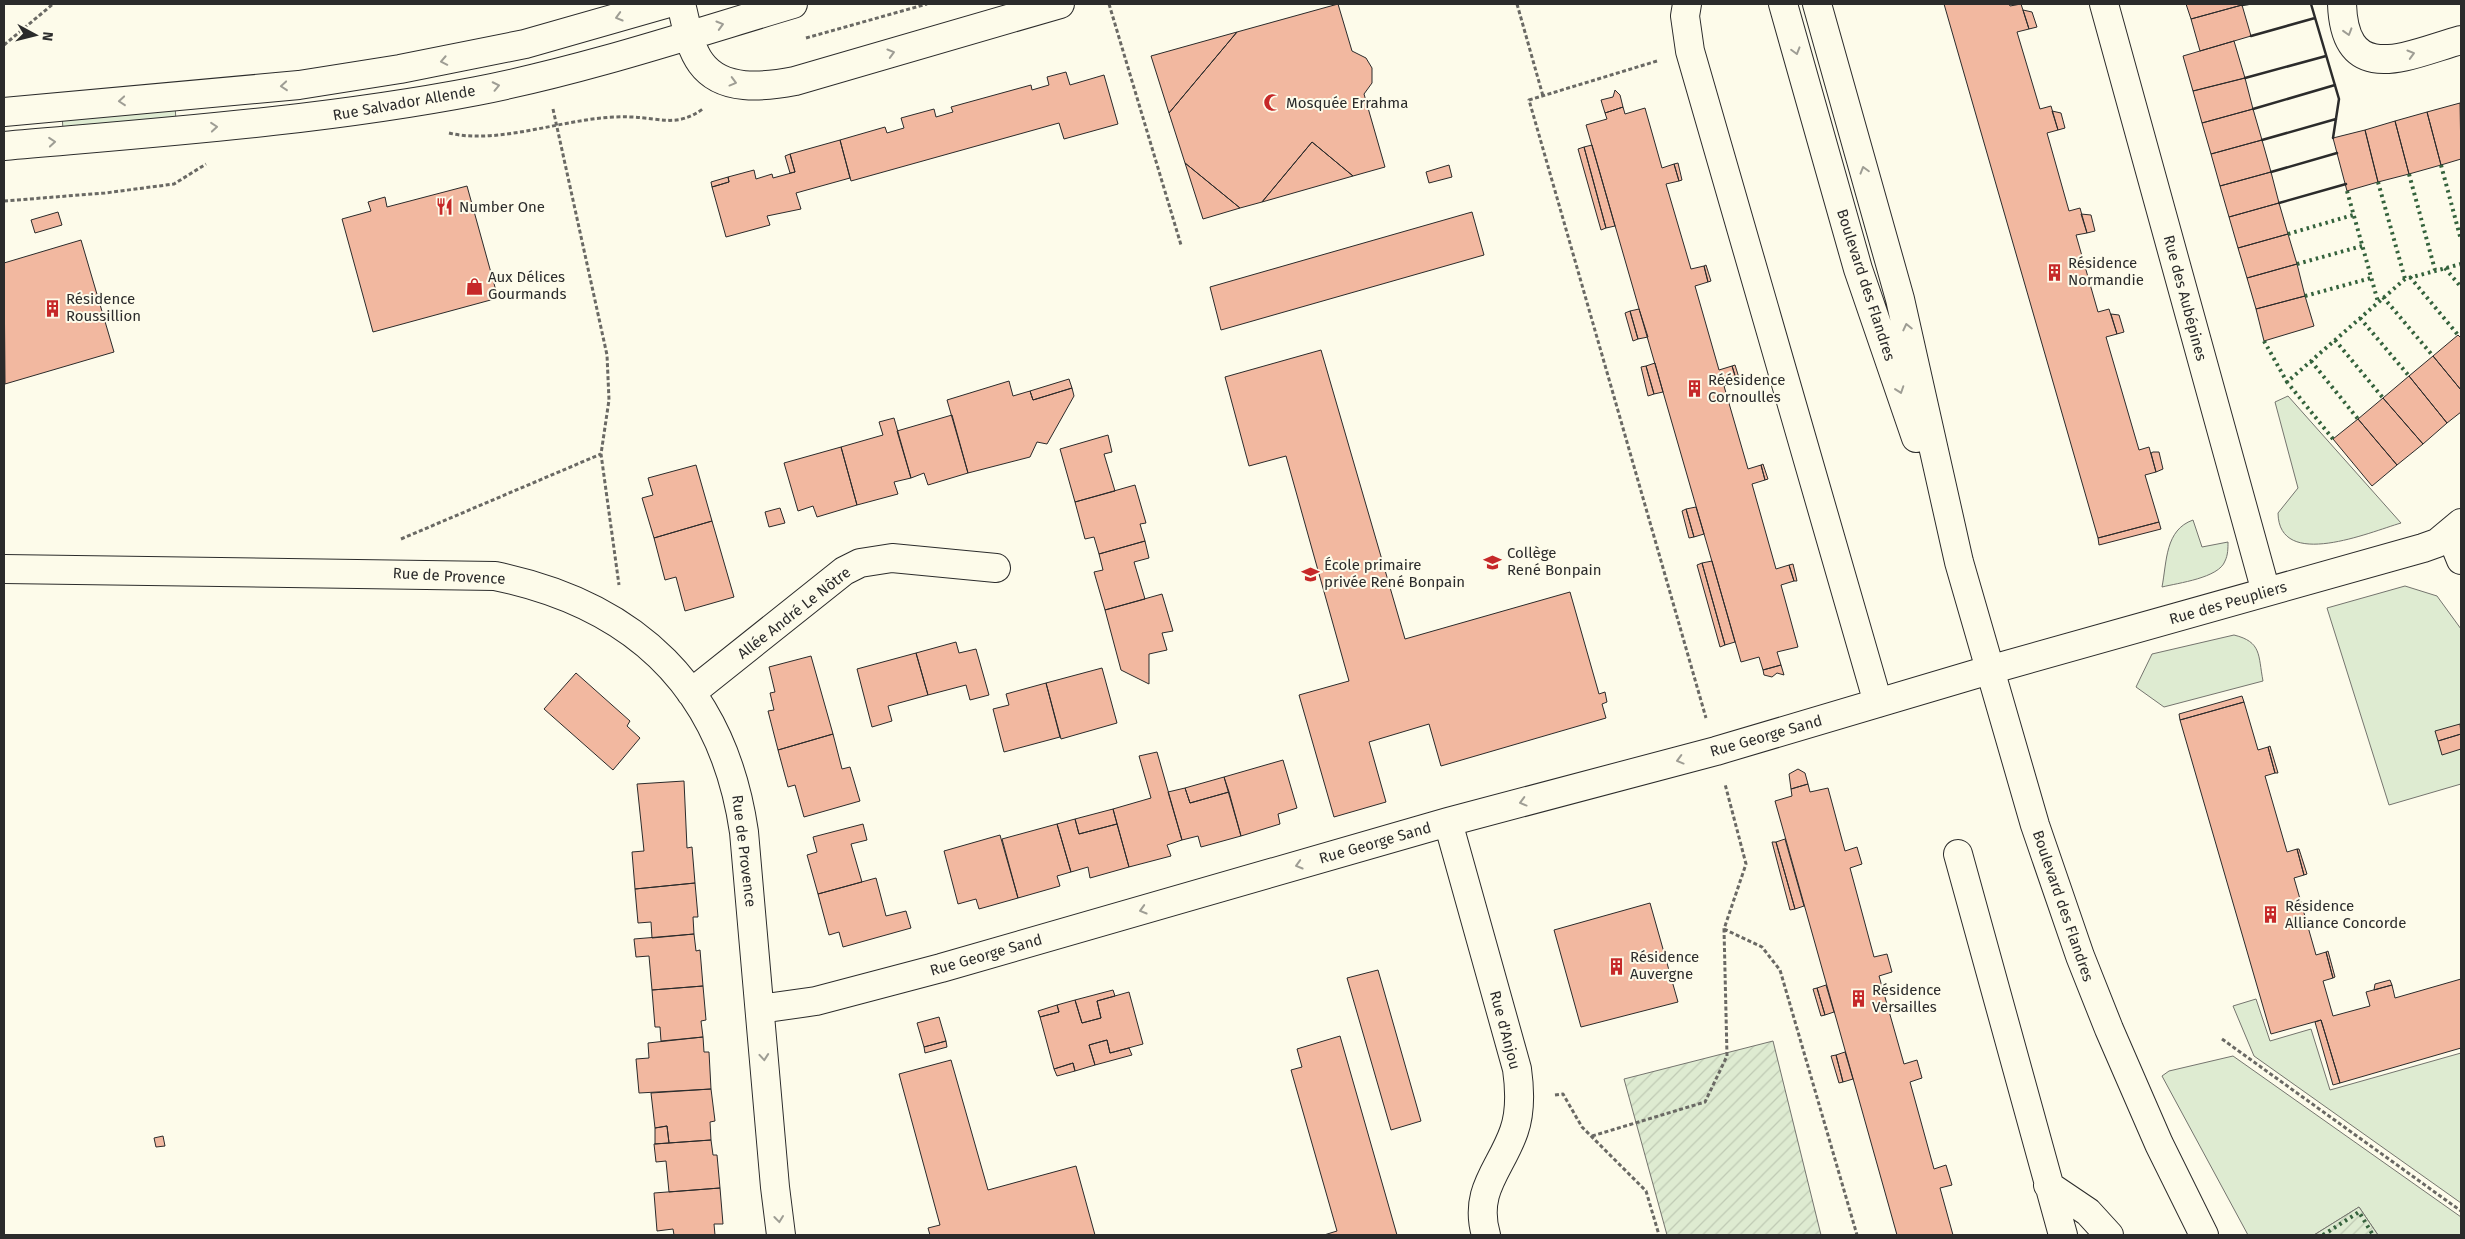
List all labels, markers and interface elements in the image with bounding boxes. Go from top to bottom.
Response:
north arrow [10,10,60,60]
one-way arrow [615,12,623,22]
one-way arrow [716,21,724,31]
one-way arrow [2343,28,2353,36]
text: N [38,31,56,42]
one-way arrow [1791,46,1801,54]
one-way arrow [886,49,894,59]
one-way arrow [2406,49,2415,60]
one-way arrow [440,56,448,66]
one-way arrow [729,76,738,87]
one-way arrow [279,80,287,91]
street label: Rue Salvador Allende [331,82,477,124]
one-way arrow [491,82,500,92]
mosque icon: Mosquée Errahma [1262,93,1282,113]
place label: Mosquée Errahma [1286,94,1408,112]
one-way arrow [117,95,125,106]
one-way arrow [210,122,218,133]
one-way arrow [49,137,57,148]
one-way arrow [1859,166,1869,174]
restaurant icon: Number One [435,197,455,217]
place label: Number One [459,198,545,216]
street label: Boulevard des Flandres [1833,207,1899,363]
street label: Rue des Aubépines [2160,233,2210,363]
place label: Résidence Normandie [2068,254,2144,289]
building icon: Résidence Normandie [2044,262,2064,282]
place label: Aux Délices Gourmands [488,268,567,303]
shop icon: Aux Délices Gourmands [464,276,484,296]
place label: Résidence Roussillion [66,290,141,325]
building icon: Résidence Roussillion [42,298,62,318]
one-way arrow [1902,322,1913,331]
place label: Réésidence Cornoulles [1708,371,1785,406]
building icon: Réésidence Cornoulles [1684,379,1704,399]
one-way arrow [1894,385,1904,394]
place label: Collège René Bonpain [1507,544,1602,579]
school or university icon: Collège René Bonpain [1483,552,1503,572]
place label: École primaire privée René Bonpain [1324,556,1465,591]
street label: Allée André Le Nôtre [734,563,854,663]
street label: Rue de Provence [392,564,506,588]
school or university icon: École primaire privée René Bonpain [1300,564,1320,584]
street label: Rue des Peupliers [2167,578,2289,628]
street label: Rue George Sand [1708,711,1824,761]
one-way arrow [1676,755,1684,765]
street label: Rue de Provence [728,794,760,908]
one-way arrow [1518,796,1527,807]
street label: Rue George Sand [1317,818,1433,868]
street label: Boulevard des Flandres [2029,828,2097,984]
one-way arrow [1295,859,1303,870]
place label: Résidence Alliance Concorde [2285,897,2406,932]
one-way arrow [1139,904,1147,915]
building icon: Résidence Alliance Concorde [2261,905,2281,925]
street label: Rue George Sand [928,930,1044,980]
place label: Résidence Auvergne [1630,948,1699,983]
building icon: Résidence Auvergne [1606,956,1626,976]
place label: Résidence Versailles [1872,981,1941,1016]
street label: Rue d'Anjou [1486,989,1524,1071]
building icon: Résidence Versailles [1848,989,1868,1009]
one-way arrow [759,1054,770,1062]
one-way arrow [773,1215,784,1223]

